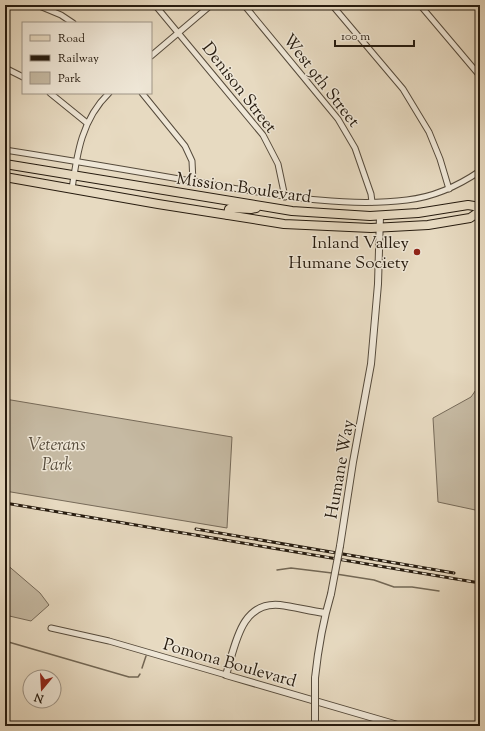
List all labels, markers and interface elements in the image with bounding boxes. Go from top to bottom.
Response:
legend [22,22,152,94]
scale bar [335,22,414,48]
text: 100 m [341,28,370,46]
street label: West 9th Street [276,29,365,133]
text: Road [58,30,85,48]
street label: Denison Street [195,38,282,139]
text: Railway [58,50,99,68]
text: Park [58,70,81,88]
street label: Mission Boulevard [175,168,313,210]
place label: Inland Valley Humane Society [288,232,410,276]
marker: Inland Valley Humane Society [412,247,422,257]
street label: Humane Way [320,417,362,521]
park label: Veterans Park [28,434,86,478]
street label: Pomona Boulevard [160,633,299,694]
north arrow [22,669,62,709]
text: N [32,689,47,707]

